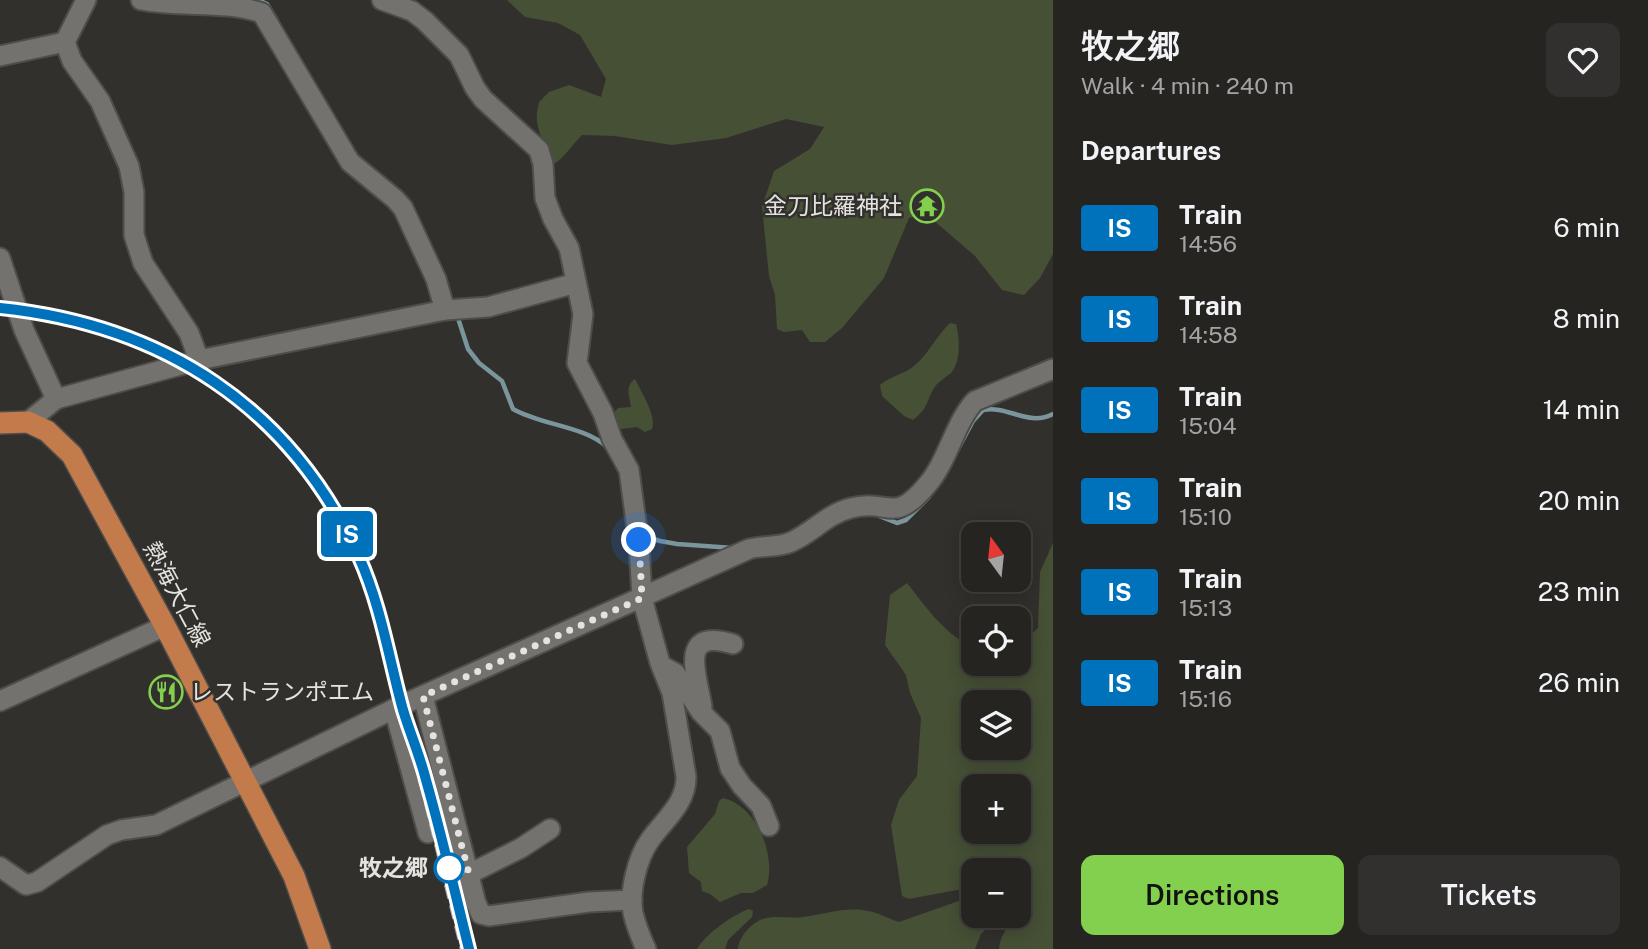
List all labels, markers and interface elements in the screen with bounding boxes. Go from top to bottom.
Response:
button: heart [1546,23,1620,97]
text: 牧之郷 [1081,27,1180,65]
text: Walk · 4 min · 240 m [1081,72,1294,99]
text: Departures [1081,135,1221,166]
temple icon: 金刀比羅神社 [908,187,946,225]
place label: 金刀比羅神社 [764,192,902,219]
text: Train [1179,199,1242,230]
text: 6 min [1553,212,1620,243]
text: IS [1108,214,1132,242]
text: 14:56 [1179,230,1237,257]
text: Train [1179,290,1242,321]
text: 8 min [1553,303,1620,334]
text: IS [1108,305,1132,333]
text: 14:58 [1179,321,1238,348]
text: Train [1179,381,1242,412]
text: 14 min [1543,394,1620,425]
text: IS [1108,396,1132,424]
text: 15:04 [1179,412,1237,439]
text: Train [1179,472,1242,503]
text: 20 min [1538,485,1620,516]
text: IS [1108,487,1132,515]
text: 15:10 [1179,503,1232,530]
line badge: IS [316,511,378,557]
text: IS [335,520,359,548]
your location [621,522,656,557]
north arrow [961,522,1031,592]
map controls [961,522,1031,928]
street label: 熱海大仁線 [139,537,216,651]
text: Train [1179,563,1242,594]
text: 23 min [1538,576,1620,607]
text: IS [1108,578,1132,606]
text: 15:13 [1179,594,1232,621]
button: locate [961,606,1031,676]
text: Train [1179,654,1242,685]
text: 26 min [1538,667,1620,698]
text: IS [1108,669,1132,697]
restaurant icon: レストランポエム [147,673,185,711]
place label: レストランポエム [190,678,374,705]
text: 15:16 [1179,685,1232,712]
button: layers [961,690,1031,760]
button: + [961,774,1031,844]
marker: 牧之郷 [434,853,464,883]
place label: 牧之郷 [359,854,428,881]
button: Directions [1081,855,1344,935]
button: Tickets [1358,855,1620,935]
button: − [961,858,1031,928]

